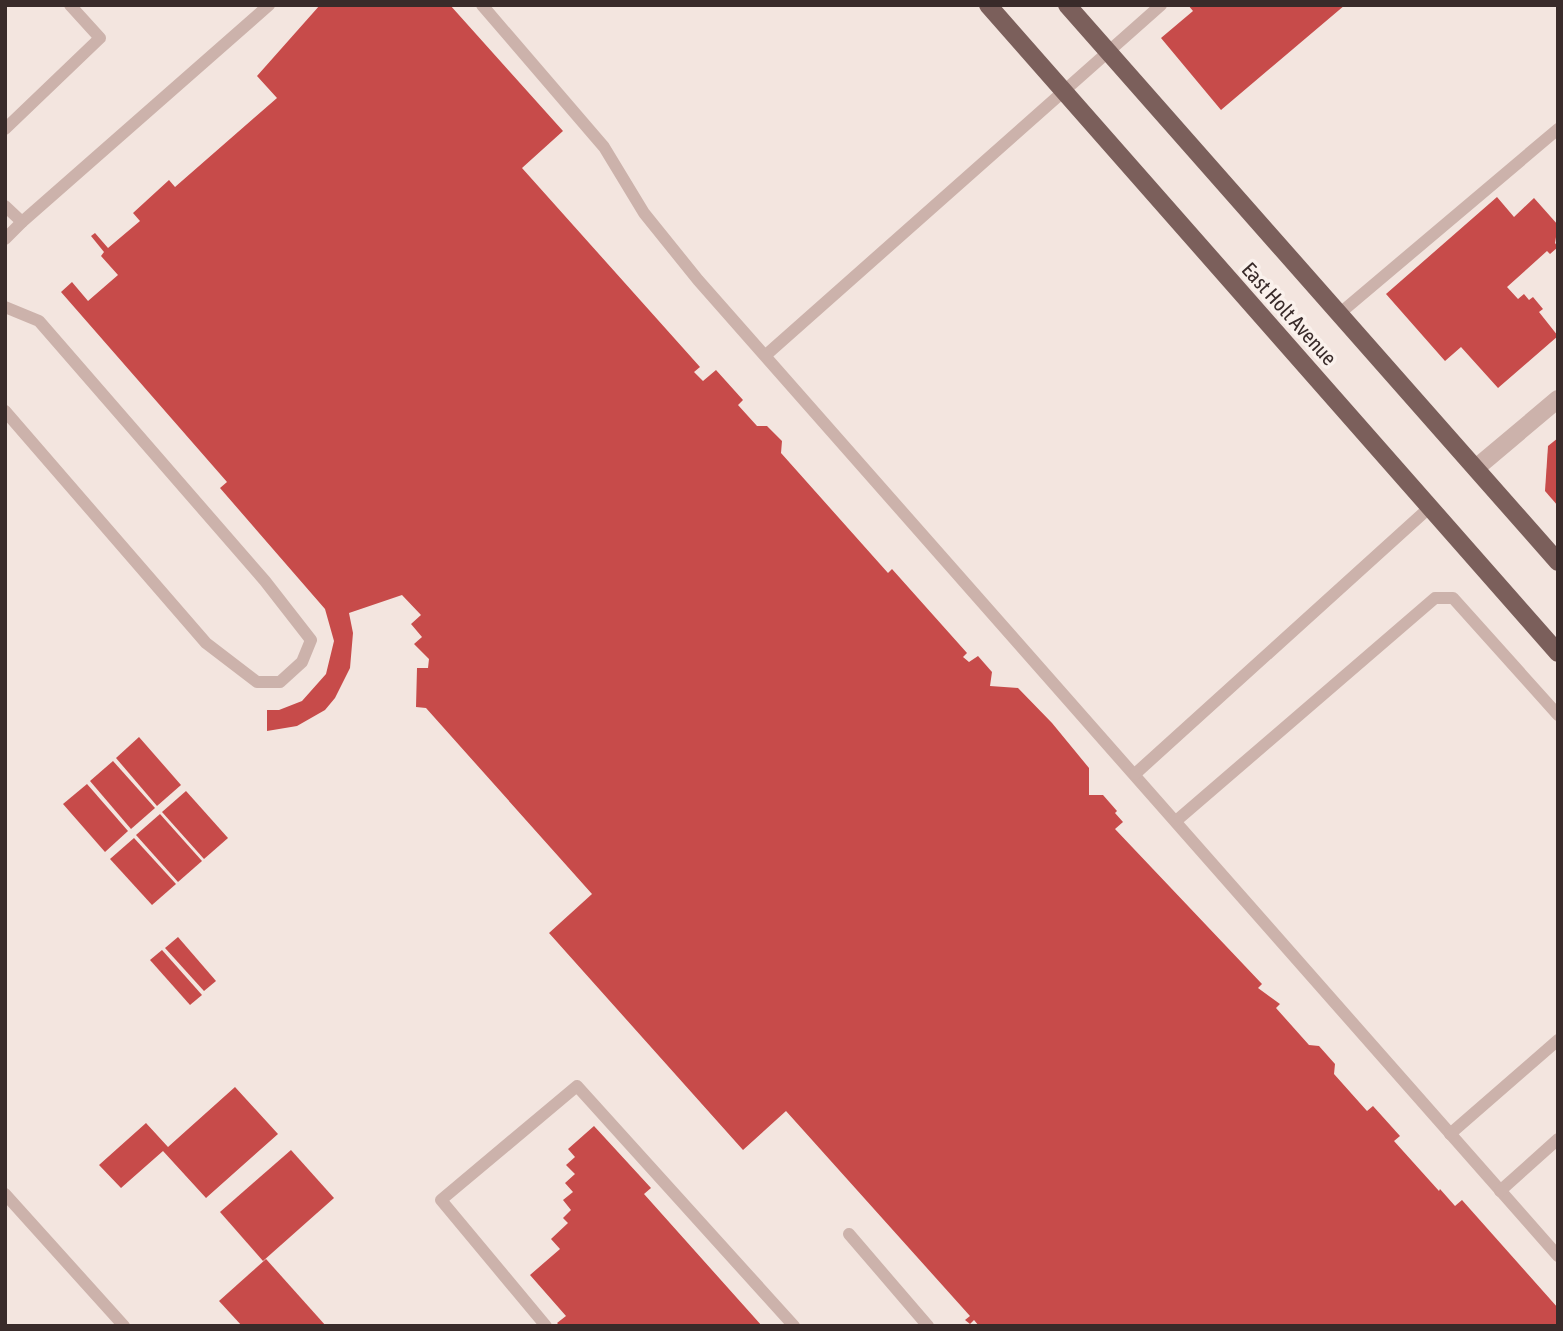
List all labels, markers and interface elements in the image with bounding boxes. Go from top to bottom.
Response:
street label: East Holt Avenue [1237,257,1342,370]

